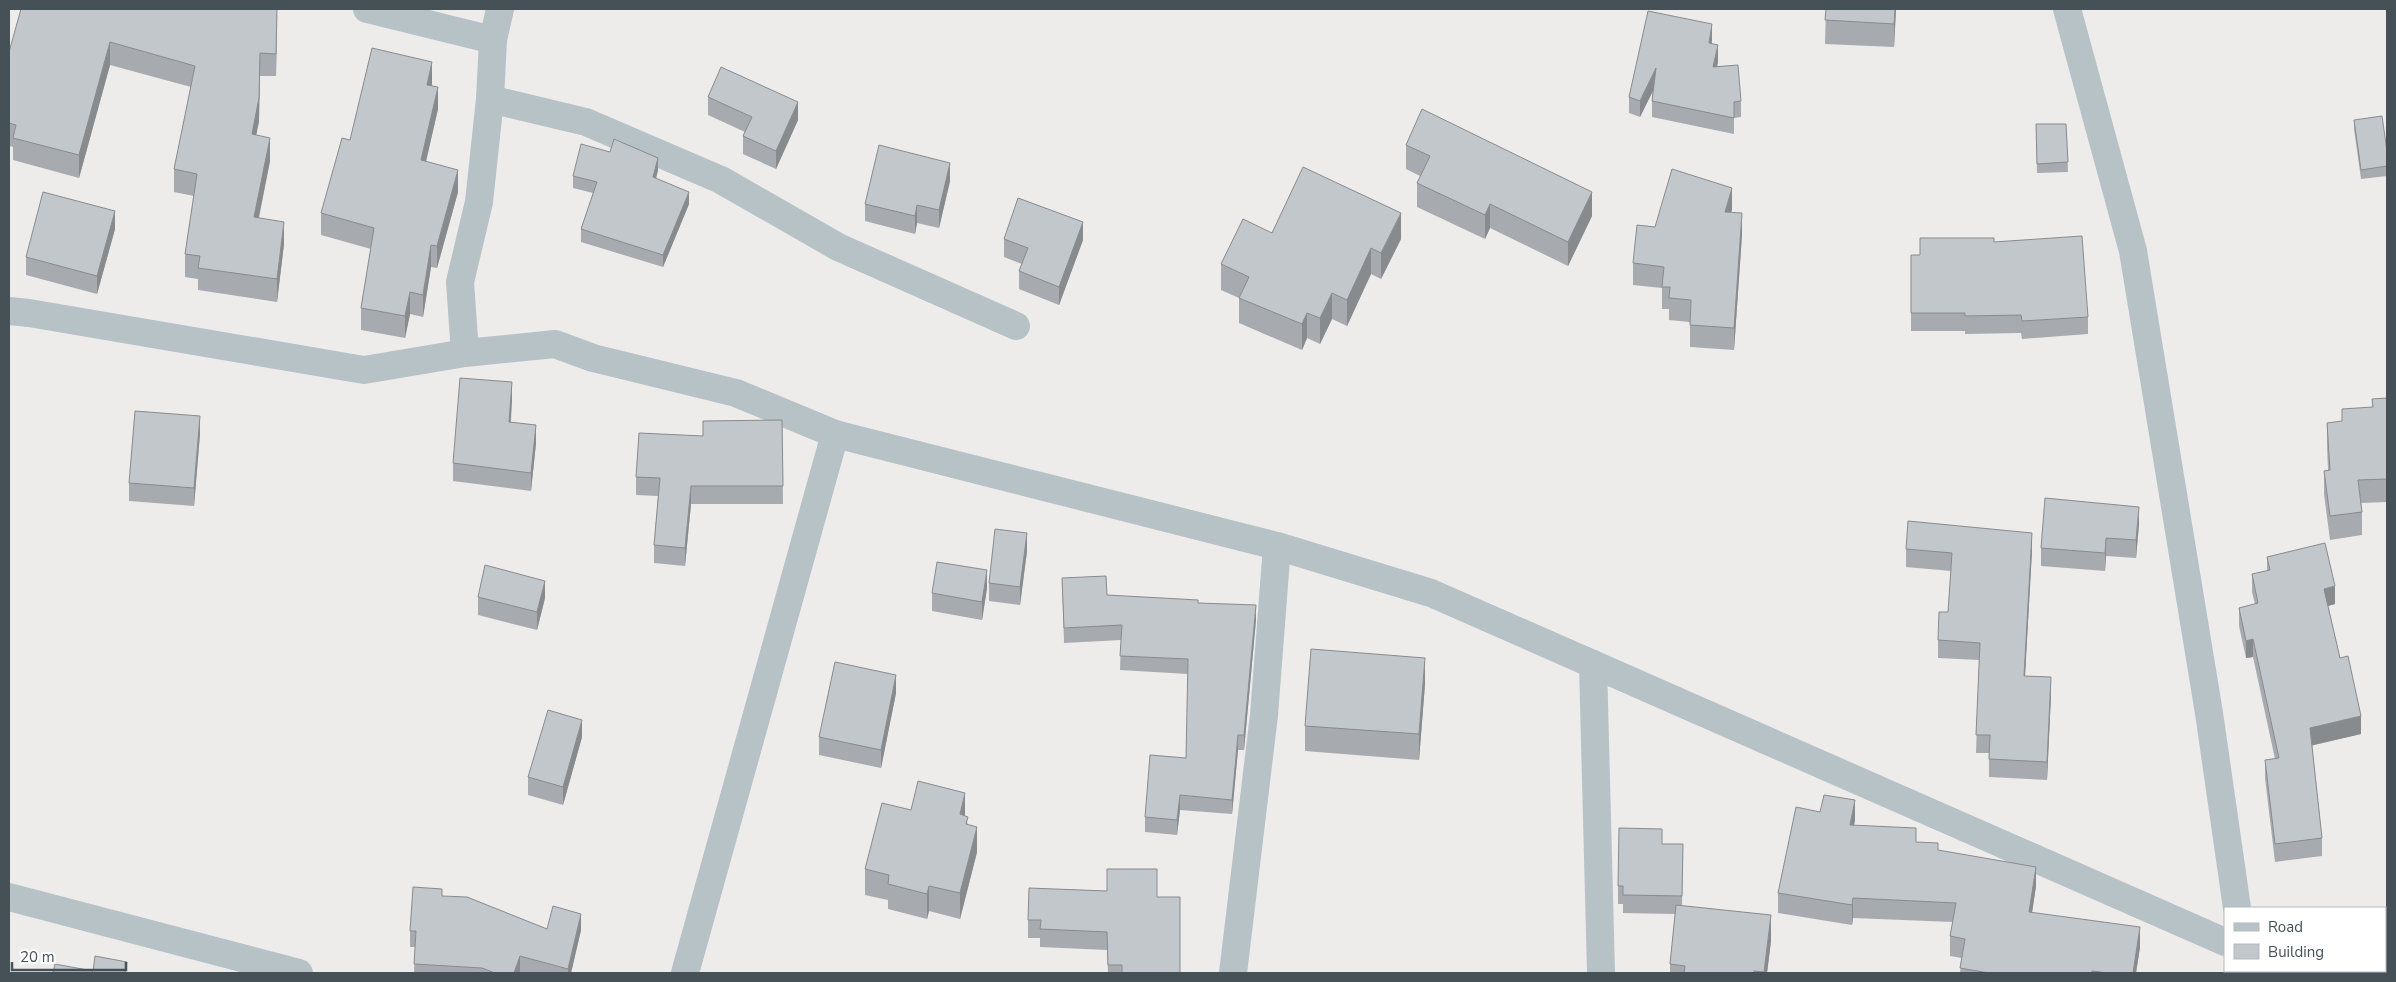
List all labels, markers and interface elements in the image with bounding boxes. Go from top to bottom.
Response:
legend [2224,907,2386,972]
text: Road [2268,917,2303,937]
scale bar [12,940,126,972]
text: Building [2268,942,2324,962]
text: 20 m [20,947,55,967]

